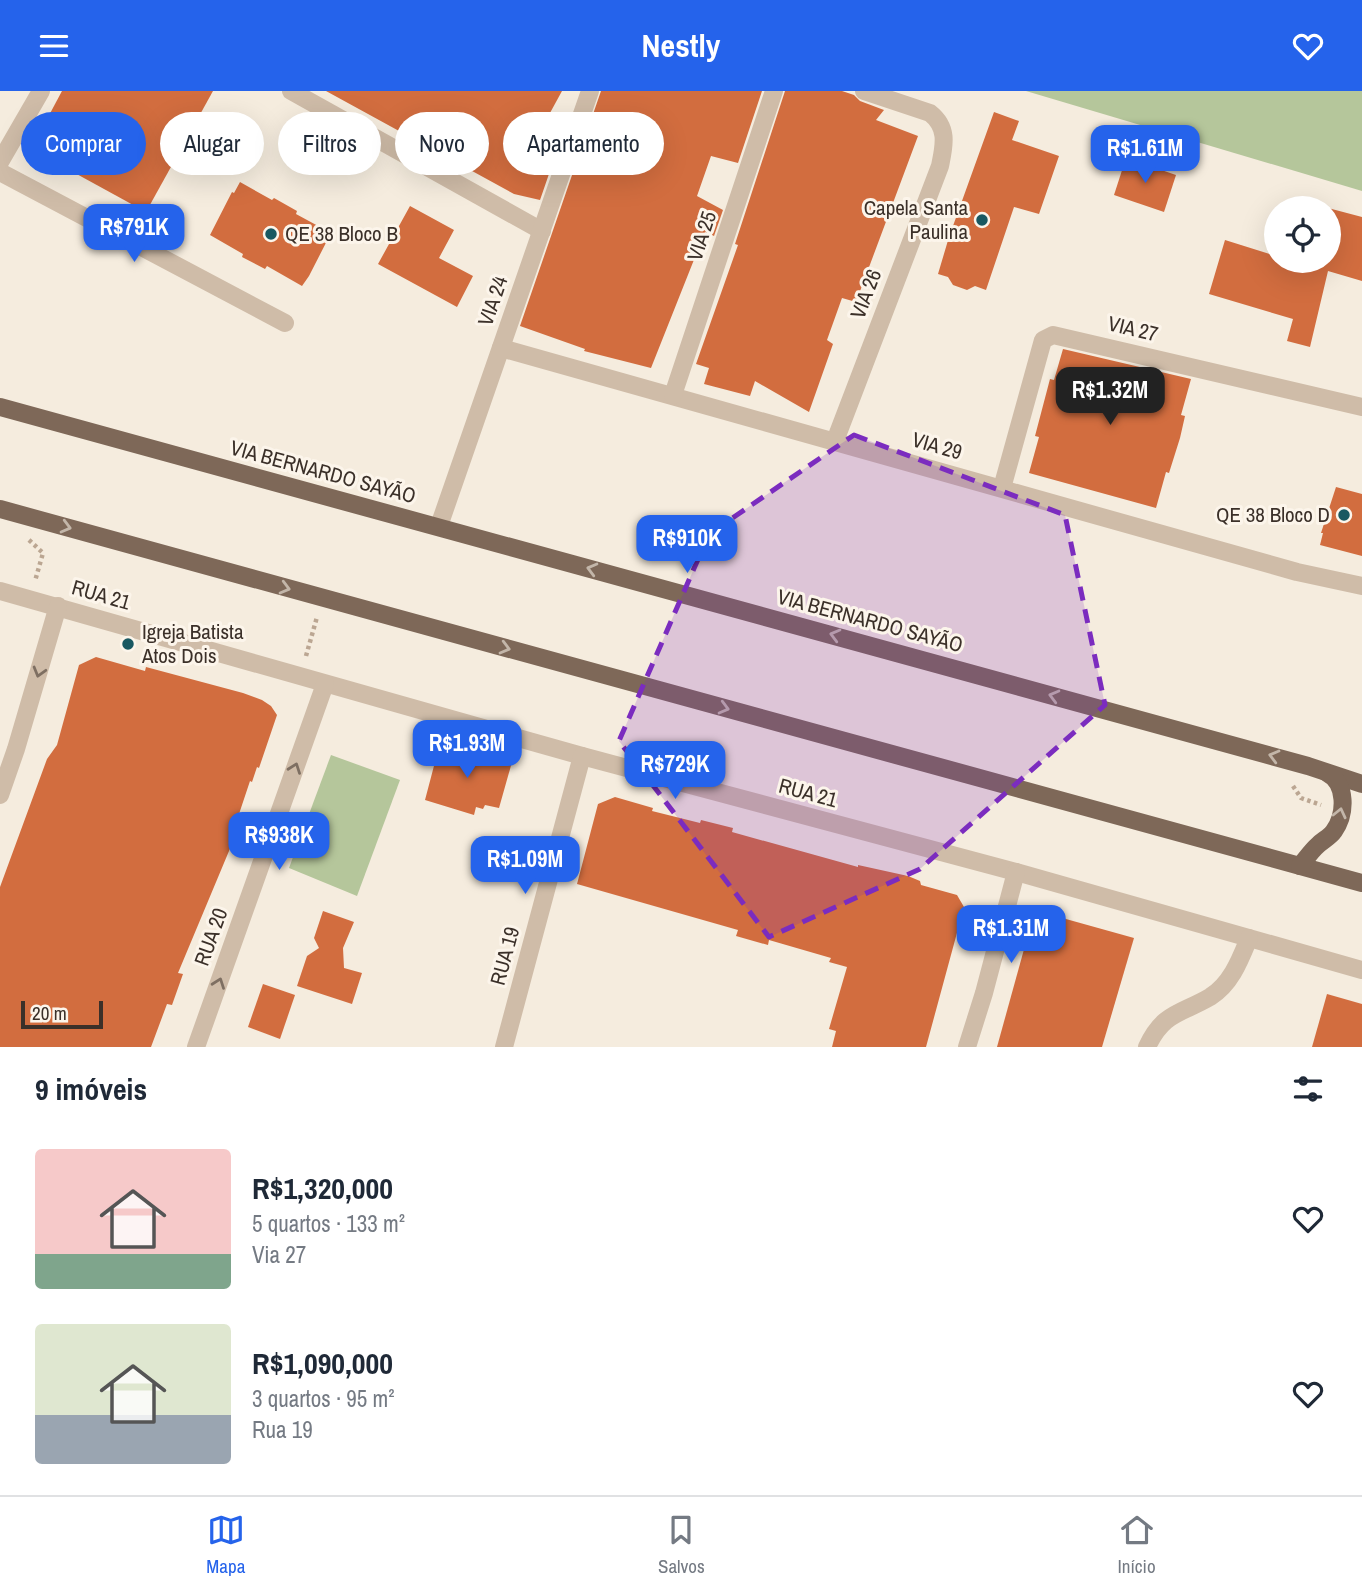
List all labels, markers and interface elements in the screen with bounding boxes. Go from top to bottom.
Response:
text: Nestly [642,24,720,67]
icon: menu [35,27,73,65]
icon: heart [1289,27,1327,65]
chip: Comprar [21,112,146,175]
chip: Alugar [160,112,264,175]
chip: Filtros [278,112,381,175]
chip: Novo [395,112,489,175]
chip: Apartamento [503,112,664,175]
pin: R$1.61M [1080,125,1210,185]
text: R$1.61M [1107,132,1183,163]
place label: Capela Santa Paulina [864,193,968,246]
map controls [1264,196,1341,273]
button: locate [1264,196,1341,273]
pin: R$791K [77,205,191,264]
street label: VIA 25 [680,207,723,264]
text: R$791K [99,211,169,242]
marker: Capela Santa Paulina [974,212,990,228]
place label: QE 38 Bloco B [285,219,398,248]
marker: QE 38 Bloco B [263,226,279,242]
street label: VIA 26 [843,265,888,323]
street label: VIA 24 [471,272,515,330]
street label: VIA 27 [1105,309,1161,348]
pin: R$1.32M [1045,367,1175,427]
text: R$1.32M [1072,374,1148,405]
street label: VIA 29 [909,425,966,466]
street label: VIA BERNARDO SAYÃO [227,433,419,510]
place label: QE 38 Bloco D [1216,500,1330,529]
marker: QE 38 Bloco D [1336,507,1352,523]
pin: R$910K [630,515,744,575]
one-way arrow [60,519,72,534]
text: R$910K [652,522,722,553]
one-way arrow [586,563,598,577]
street label: RUA 21 [69,572,134,617]
one-way arrow [279,579,291,594]
street label: VIA BERNARDO SAYÃO [774,582,966,659]
place label: Igreja Batista Atos Dois [141,617,244,670]
one-way arrow [829,629,841,643]
marker: Igreja Batista Atos Dois [120,636,136,652]
one-way arrow [498,640,510,654]
one-way arrow [32,665,47,677]
one-way arrow [1049,689,1061,704]
one-way arrow [718,700,730,714]
pin: R$1.93M [402,721,532,780]
text: R$1.93M [429,727,505,758]
pin: R$729K [618,741,732,801]
text: R$729K [640,748,710,779]
one-way arrow [1268,750,1280,764]
one-way arrow [287,763,301,775]
street label: RUA 21 [776,771,841,814]
one-way arrow [1332,807,1346,819]
pin: R$938K [222,813,336,872]
text: R$938K [244,819,314,850]
pin: R$1.09M [460,837,590,896]
text: R$1.09M [487,843,563,874]
street label: RUA 20 [187,904,234,970]
pin: R$1.31M [946,905,1076,965]
text: R$1.31M [973,912,1049,943]
street label: RUA 19 [483,923,526,988]
one-way arrow [211,977,225,989]
scale bar [21,998,103,1030]
text: 20 m [32,1000,67,1026]
text: 9 imóveis [35,1069,147,1109]
icon: filters [1289,1070,1327,1108]
text: R$1,320,000 [252,1168,393,1208]
icon: home [91,1177,175,1261]
icon: heart [1289,1200,1327,1238]
text: 5 quartos · 133 m² [252,1208,405,1239]
text: Via 27 [252,1239,306,1270]
text: R$1,090,000 [252,1343,393,1383]
icon: home [91,1352,175,1436]
icon: heart [1289,1375,1327,1413]
text: 3 quartos · 95 m² [252,1383,395,1414]
text: Rua 19 [252,1414,313,1445]
tab: Mapa [206,1511,245,1579]
tab: Salvos [658,1511,705,1579]
tab: Início [1118,1511,1156,1579]

